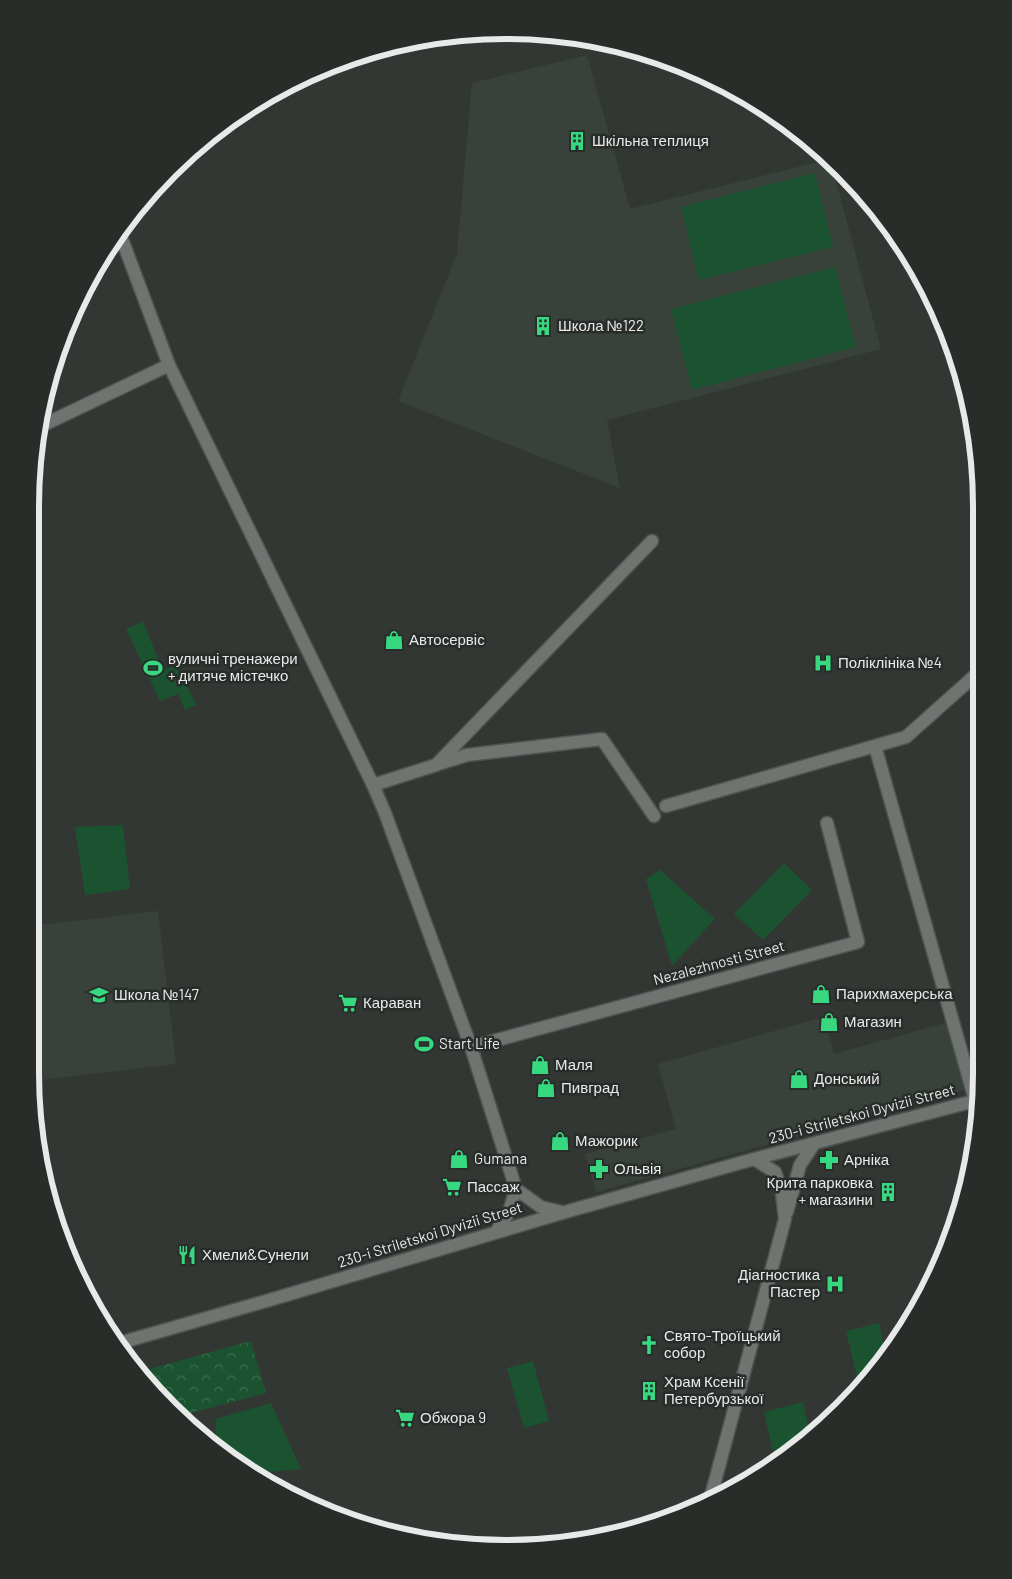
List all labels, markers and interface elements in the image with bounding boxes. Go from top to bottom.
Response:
building icon: Шкільна теплиця [566,130,588,152]
place label: Шкільна теплиця [592,131,709,149]
building icon: Школа №122 [532,315,554,337]
place label: Школа №122 [558,316,644,334]
shop icon: Автосервіс [383,629,405,651]
place label: Автосервіс [409,630,485,648]
place label: вуличні тренажери + дитяче містечко [168,649,298,684]
hospital icon: Поліклініка №4 [812,652,834,674]
place label: Поліклініка №4 [838,653,942,671]
sports icon: вуличні тренажери + дитяче містечко [142,657,164,679]
street label: Nezalezhnosti Street [651,936,786,988]
shop icon: Парихмахерська [810,983,832,1005]
school or university icon: Школа №147 [88,984,110,1006]
place label: Парихмахерська [836,984,953,1002]
place label: Школа №147 [114,985,199,1003]
supermarket icon: Караван [337,992,359,1014]
place label: Караван [363,993,421,1011]
shop icon: Магазин [818,1011,840,1033]
place label: Магазин [844,1012,902,1030]
sports icon: Start Life [413,1033,435,1055]
place label: Start Life [439,1034,500,1052]
shop icon: Маля [529,1054,551,1076]
place label: Маля [555,1055,593,1073]
shop icon: Донський [788,1068,810,1090]
place label: Донський [814,1069,880,1087]
shop icon: Пивград [535,1077,557,1099]
place label: Пивград [561,1078,619,1096]
street label: 230-i Striletskoi Dyvizii Street [767,1080,957,1147]
shop icon: Мажорик [549,1130,571,1152]
place label: Мажорик [575,1131,638,1149]
shop icon: Gumana [448,1148,470,1170]
place label: Gumana [474,1149,527,1167]
pharmacy icon: Арніка [818,1149,840,1171]
place label: Арніка [844,1150,890,1168]
pharmacy icon: Ольвія [588,1158,610,1180]
place label: Ольвія [614,1159,662,1177]
place label: Крита парковка + магазини [766,1173,874,1208]
supermarket icon: Пассаж [441,1176,463,1198]
place label: Пассаж [467,1177,520,1195]
building icon: Крита парковка + магазини [877,1181,899,1203]
street label: 230-i Striletskoi Dyvizii Street [335,1197,524,1271]
restaurant icon: Хмели&Сунели [176,1244,198,1266]
place label: Хмели&Сунели [202,1245,309,1263]
place label: Діагностика Пастер [738,1265,821,1300]
hospital icon: Діагностика Пастер [824,1273,846,1295]
place label: Свято-Троїцький собор [664,1326,781,1361]
church icon: Свято-Троїцький собор [638,1334,660,1356]
place label: Храм Ксенії Петербурзької [664,1372,765,1407]
building icon: Храм Ксенії Петербурзької [638,1380,660,1402]
supermarket icon: Обжора 9 [394,1407,416,1429]
place label: Обжора 9 [420,1408,486,1426]

